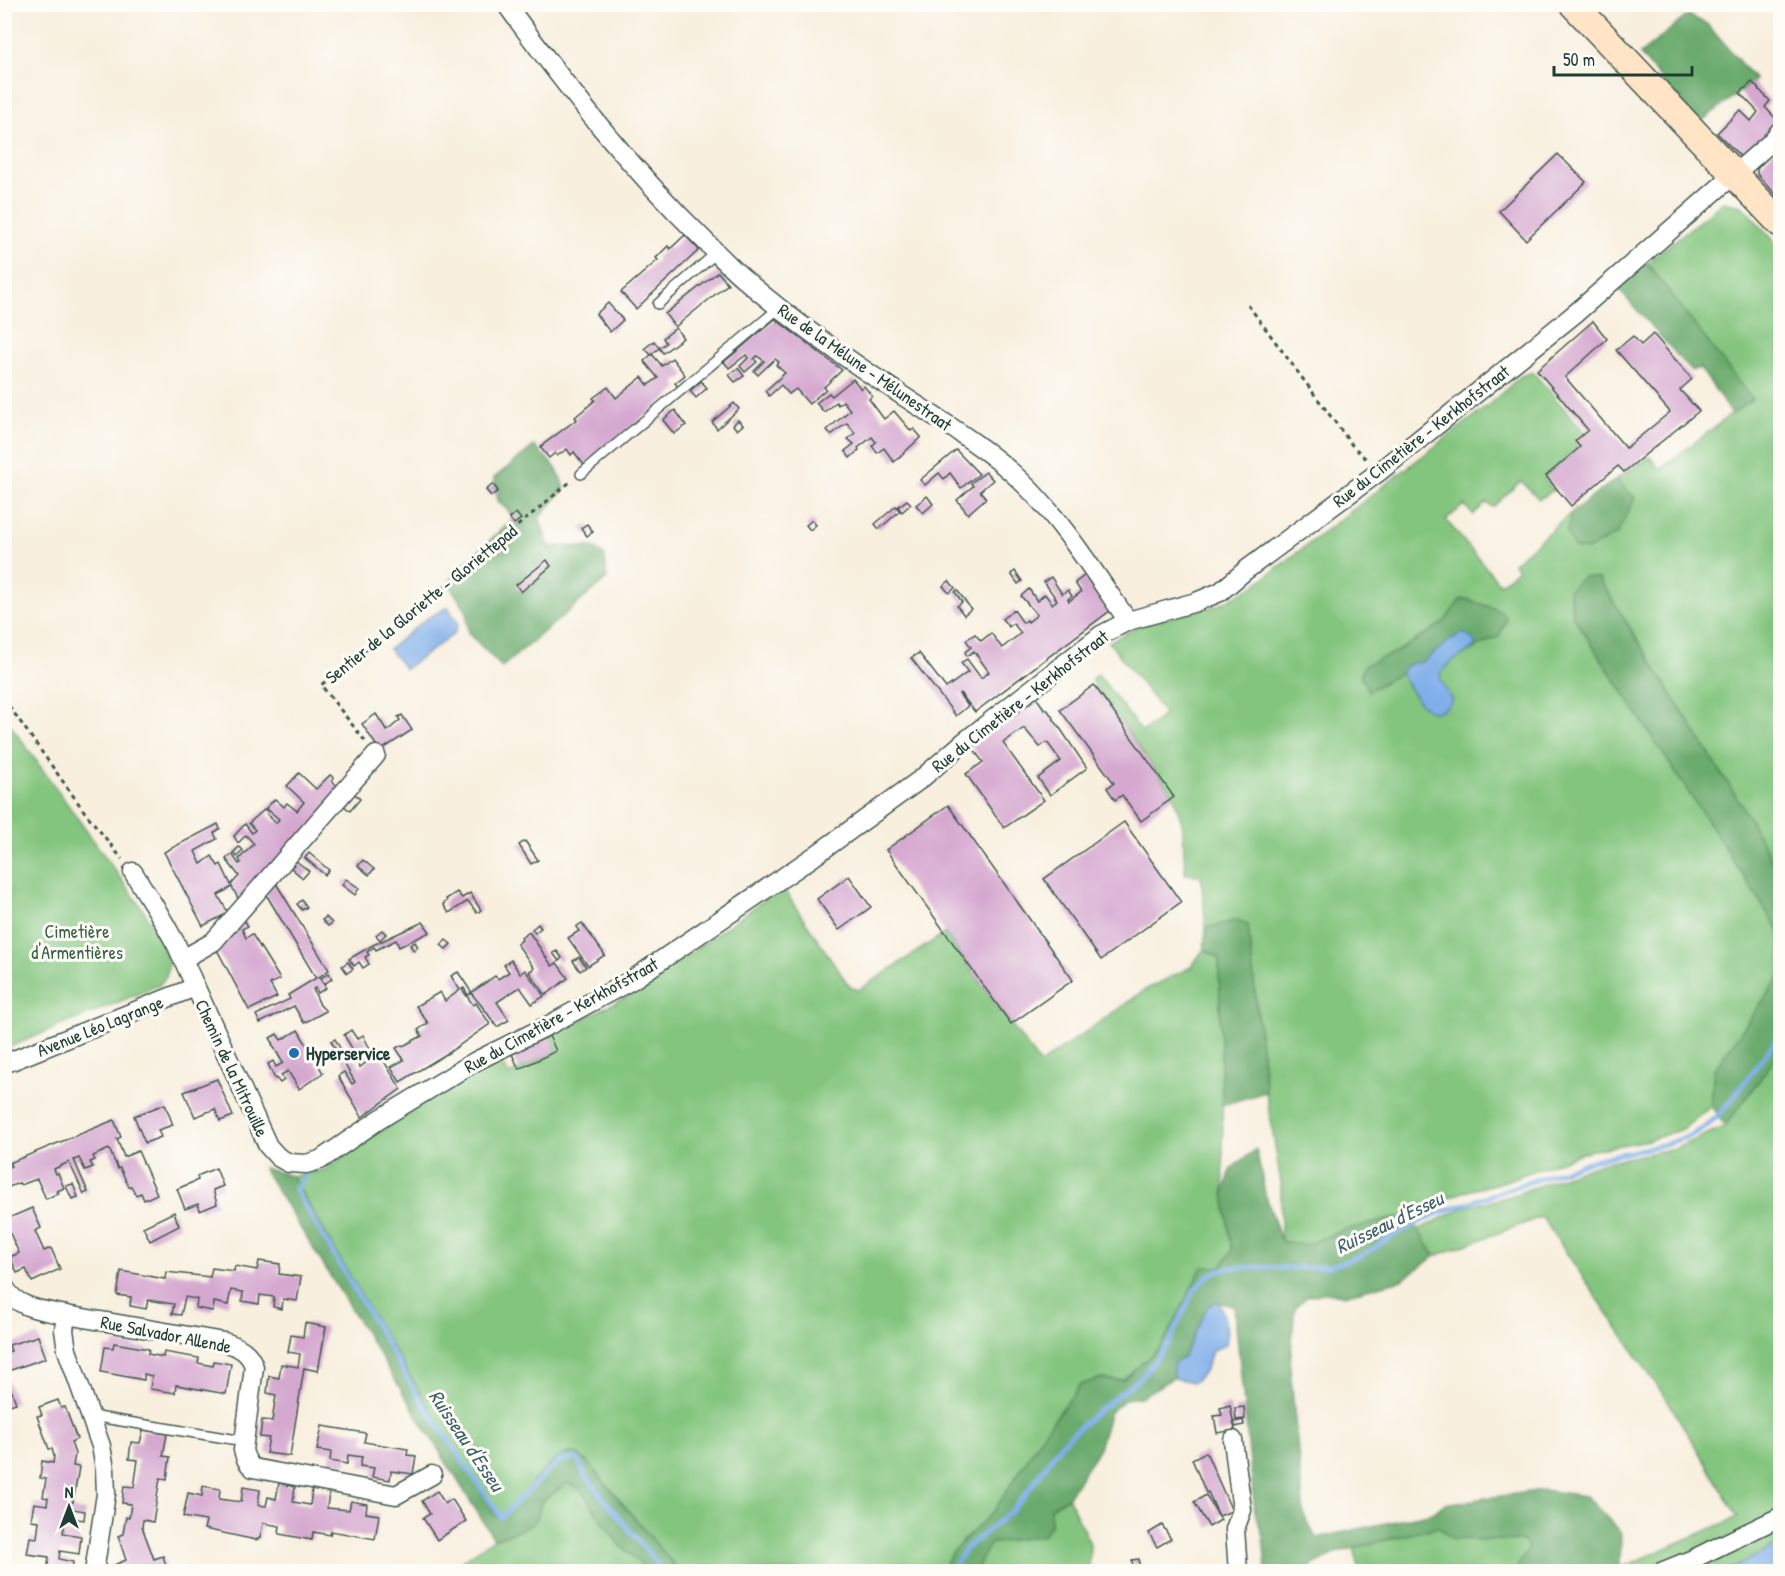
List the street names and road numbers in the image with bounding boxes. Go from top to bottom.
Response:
street label: Rue de la Mélune - Mélunestraat [773,297,958,437]
street label: Rue du Cimetière - Kerkhofstraat [1327,359,1515,513]
street label: Sentier de la Gloriette - Gloriettepad [320,519,522,689]
street label: Rue du Cimetière - Kerkhofstraat [926,624,1114,778]
street label: Rue du Cimetière - Kerkhofstraat [460,951,663,1079]
street label: Avenue Léo Lagrange [33,989,167,1063]
street label: Chemin de la Mitrouille [189,995,275,1141]
street label: Rue Salvador Allende [99,1309,233,1359]

